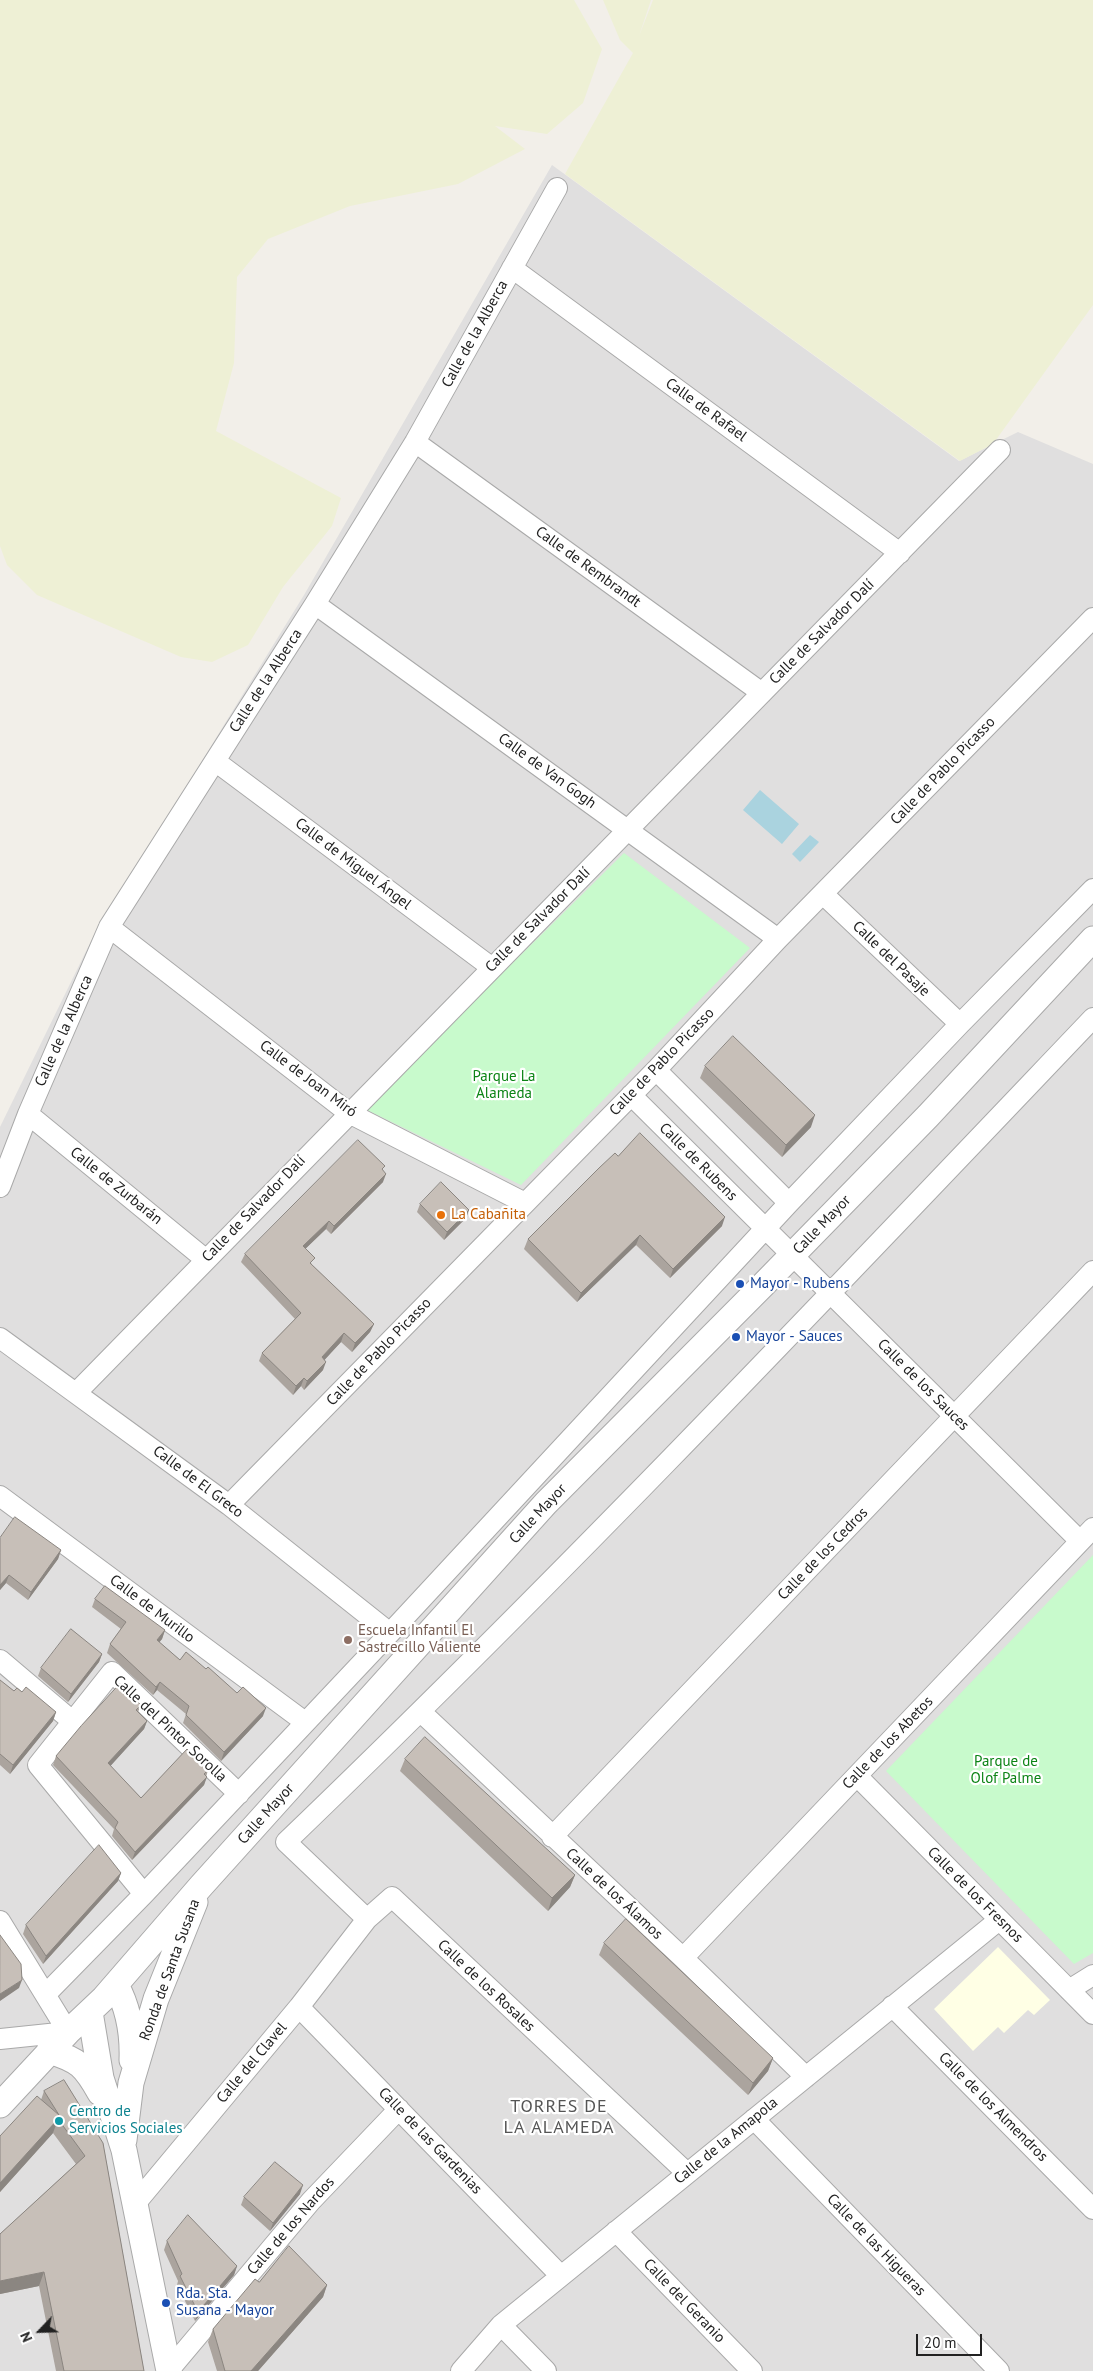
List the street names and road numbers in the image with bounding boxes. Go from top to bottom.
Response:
street label: Calle de la Alberca [438,277,512,391]
street label: Calle de Rafael [662,374,750,446]
street label: Calle de Rembrandt [532,523,644,611]
street label: Calle de Salvador Dalí [766,576,878,688]
street label: Calle de la Alberca [226,626,306,736]
street label: Calle de Pablo Picasso [887,713,999,829]
street label: Calle de Van Gogh [494,729,600,813]
street label: Calle de Miguel Ángel [291,814,415,914]
street label: Calle de Salvador Dalí [482,864,594,976]
street label: Calle del Pasaje [848,917,934,1001]
street label: Calle de la Alberca [31,973,97,1089]
street label: Calle de Pablo Picasso [606,1004,718,1120]
street label: Calle de Joan Miró [256,1037,360,1121]
street label: Calle de Rubens [655,1119,741,1205]
street label: Calle de Zurbarán [66,1143,166,1229]
street label: Calle de Salvador Dalí [199,1152,309,1266]
street label: Calle Mayor [789,1192,855,1258]
street label: Calle de Pablo Picasso [323,1294,435,1410]
street label: Calle de los Sauces [873,1335,973,1435]
street label: Calle de El Greco [149,1442,247,1522]
street label: Calle Mayor [506,1480,570,1548]
street label: Calle de los Cedros [774,1504,872,1604]
street label: Calle de Murillo [106,1571,198,1647]
street label: Calle del Pintor Sorolla [110,1672,230,1786]
street label: Calle de los Abetos [839,1693,937,1793]
street label: Calle Mayor [234,1780,298,1848]
street label: Calle de los Fresnos [923,1843,1027,1947]
street label: Calle de los Álamos [562,1845,666,1943]
street label: Ronda de Santa Susana [136,1897,204,2043]
street label: Calle de los Rosales [433,1936,539,2036]
street label: Calle del Clavel [213,2019,291,2107]
street label: Calle de los Almendros [935,2049,1051,2165]
street label: Calle de las Gardenias [374,2084,486,2198]
street label: Calle de la Amapola [671,2094,781,2188]
street label: Calle de los Nardos [244,2173,338,2279]
street label: Calle de las Higueras [823,2190,929,2300]
street label: Calle del Geranio [639,2255,729,2347]

